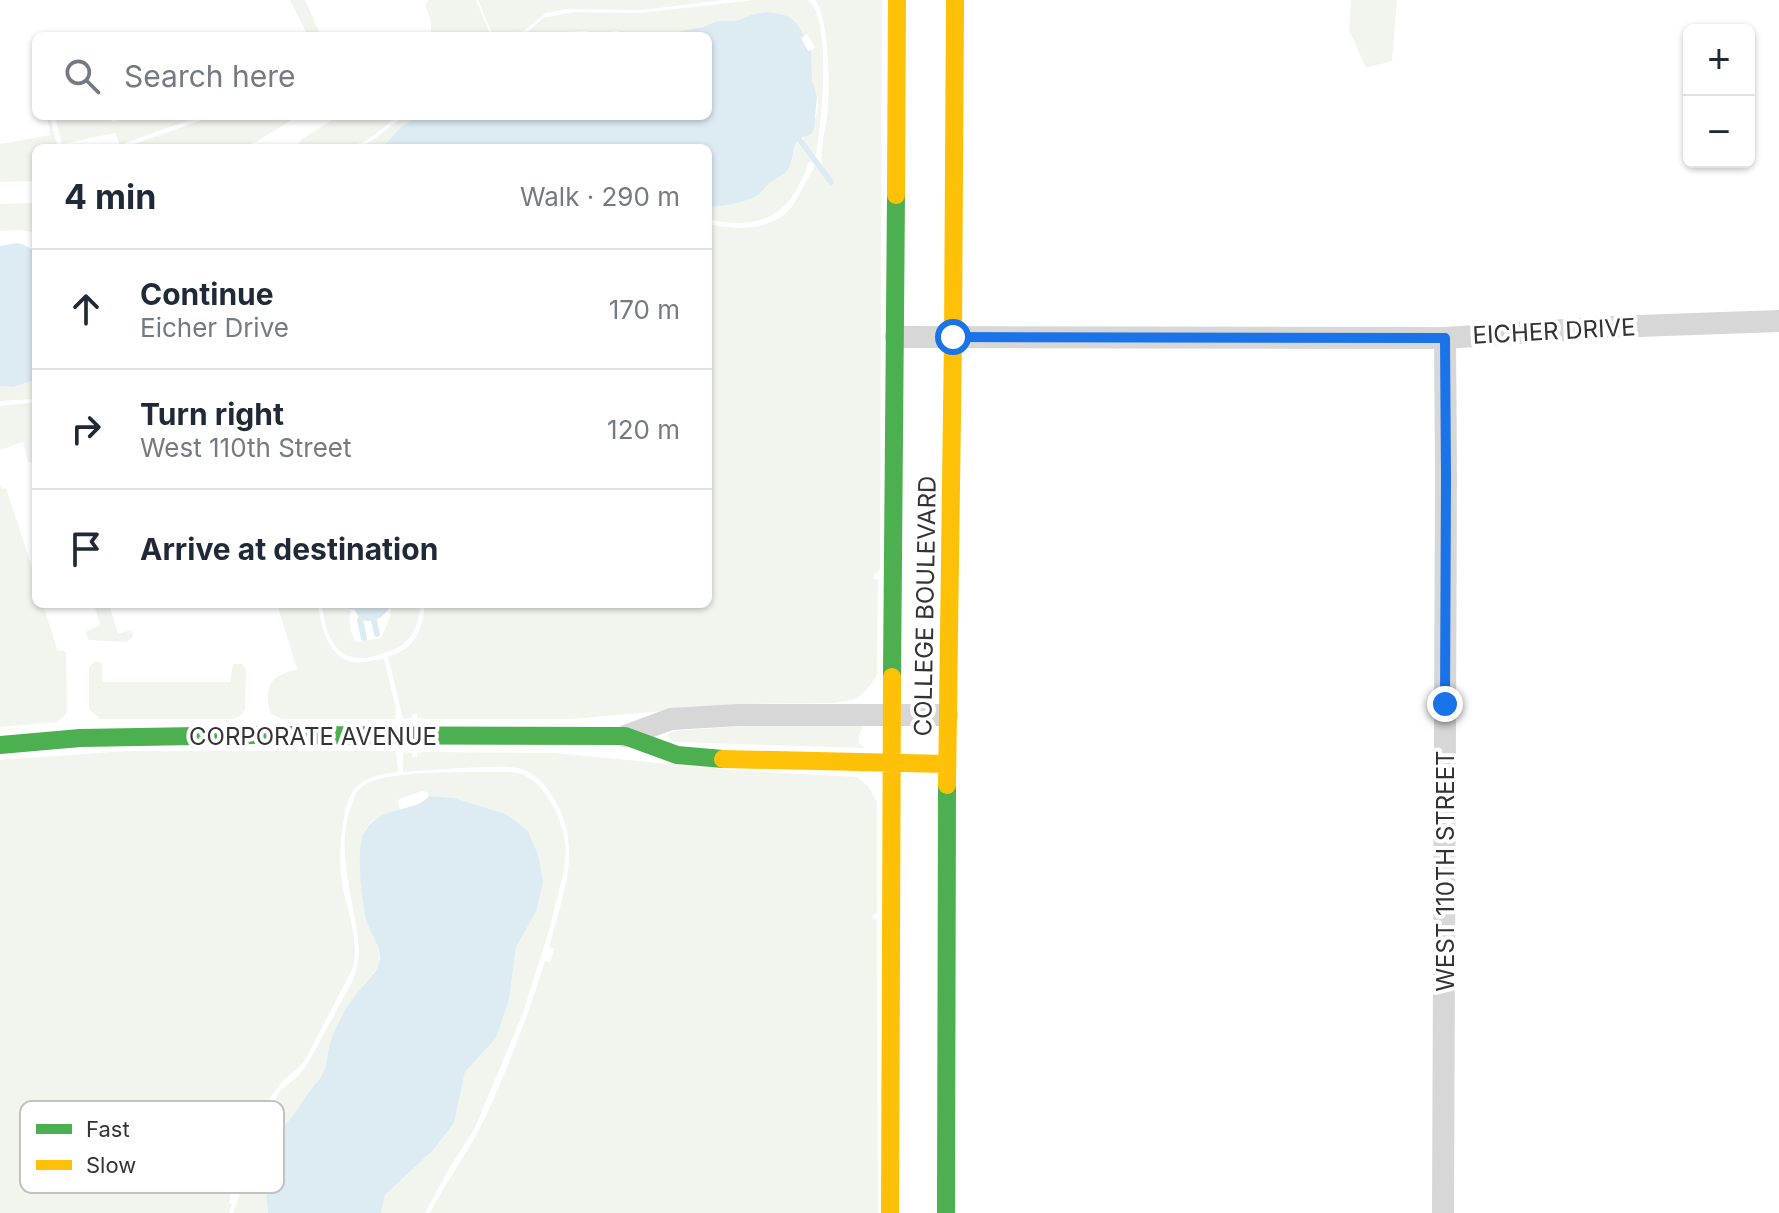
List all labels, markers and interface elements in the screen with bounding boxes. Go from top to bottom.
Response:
map controls [1683,24,1755,168]
button: + [1683,24,1755,96]
search box [32,32,712,120]
icon: search [60,54,104,98]
text: Search here [124,58,296,94]
button: − [1683,96,1755,168]
text: 4 min [64,176,156,217]
text: Walk · 290 m [520,181,680,212]
text: Continue [140,276,274,312]
icon: ahead [64,287,108,331]
text: 170 m [609,294,680,325]
text: Eicher Drive [140,312,289,343]
street label: EICHER DRIVE [1472,312,1636,350]
route start [935,319,971,355]
text: Turn right [140,396,284,432]
icon: right [64,407,108,451]
text: 120 m [607,414,680,445]
text: West 110th Street [140,432,352,463]
street label: COLLEGE BOULEVARD [908,475,942,737]
icon: arrive [64,527,108,571]
text: Arrive at destination [140,531,438,567]
route end [1427,686,1463,722]
street label: CORPORATE AVENUE [189,722,437,751]
street label: WEST 110TH STREET [1431,750,1460,992]
legend [20,1101,284,1193]
text: Fast [86,1116,130,1142]
text: Slow [86,1152,136,1178]

